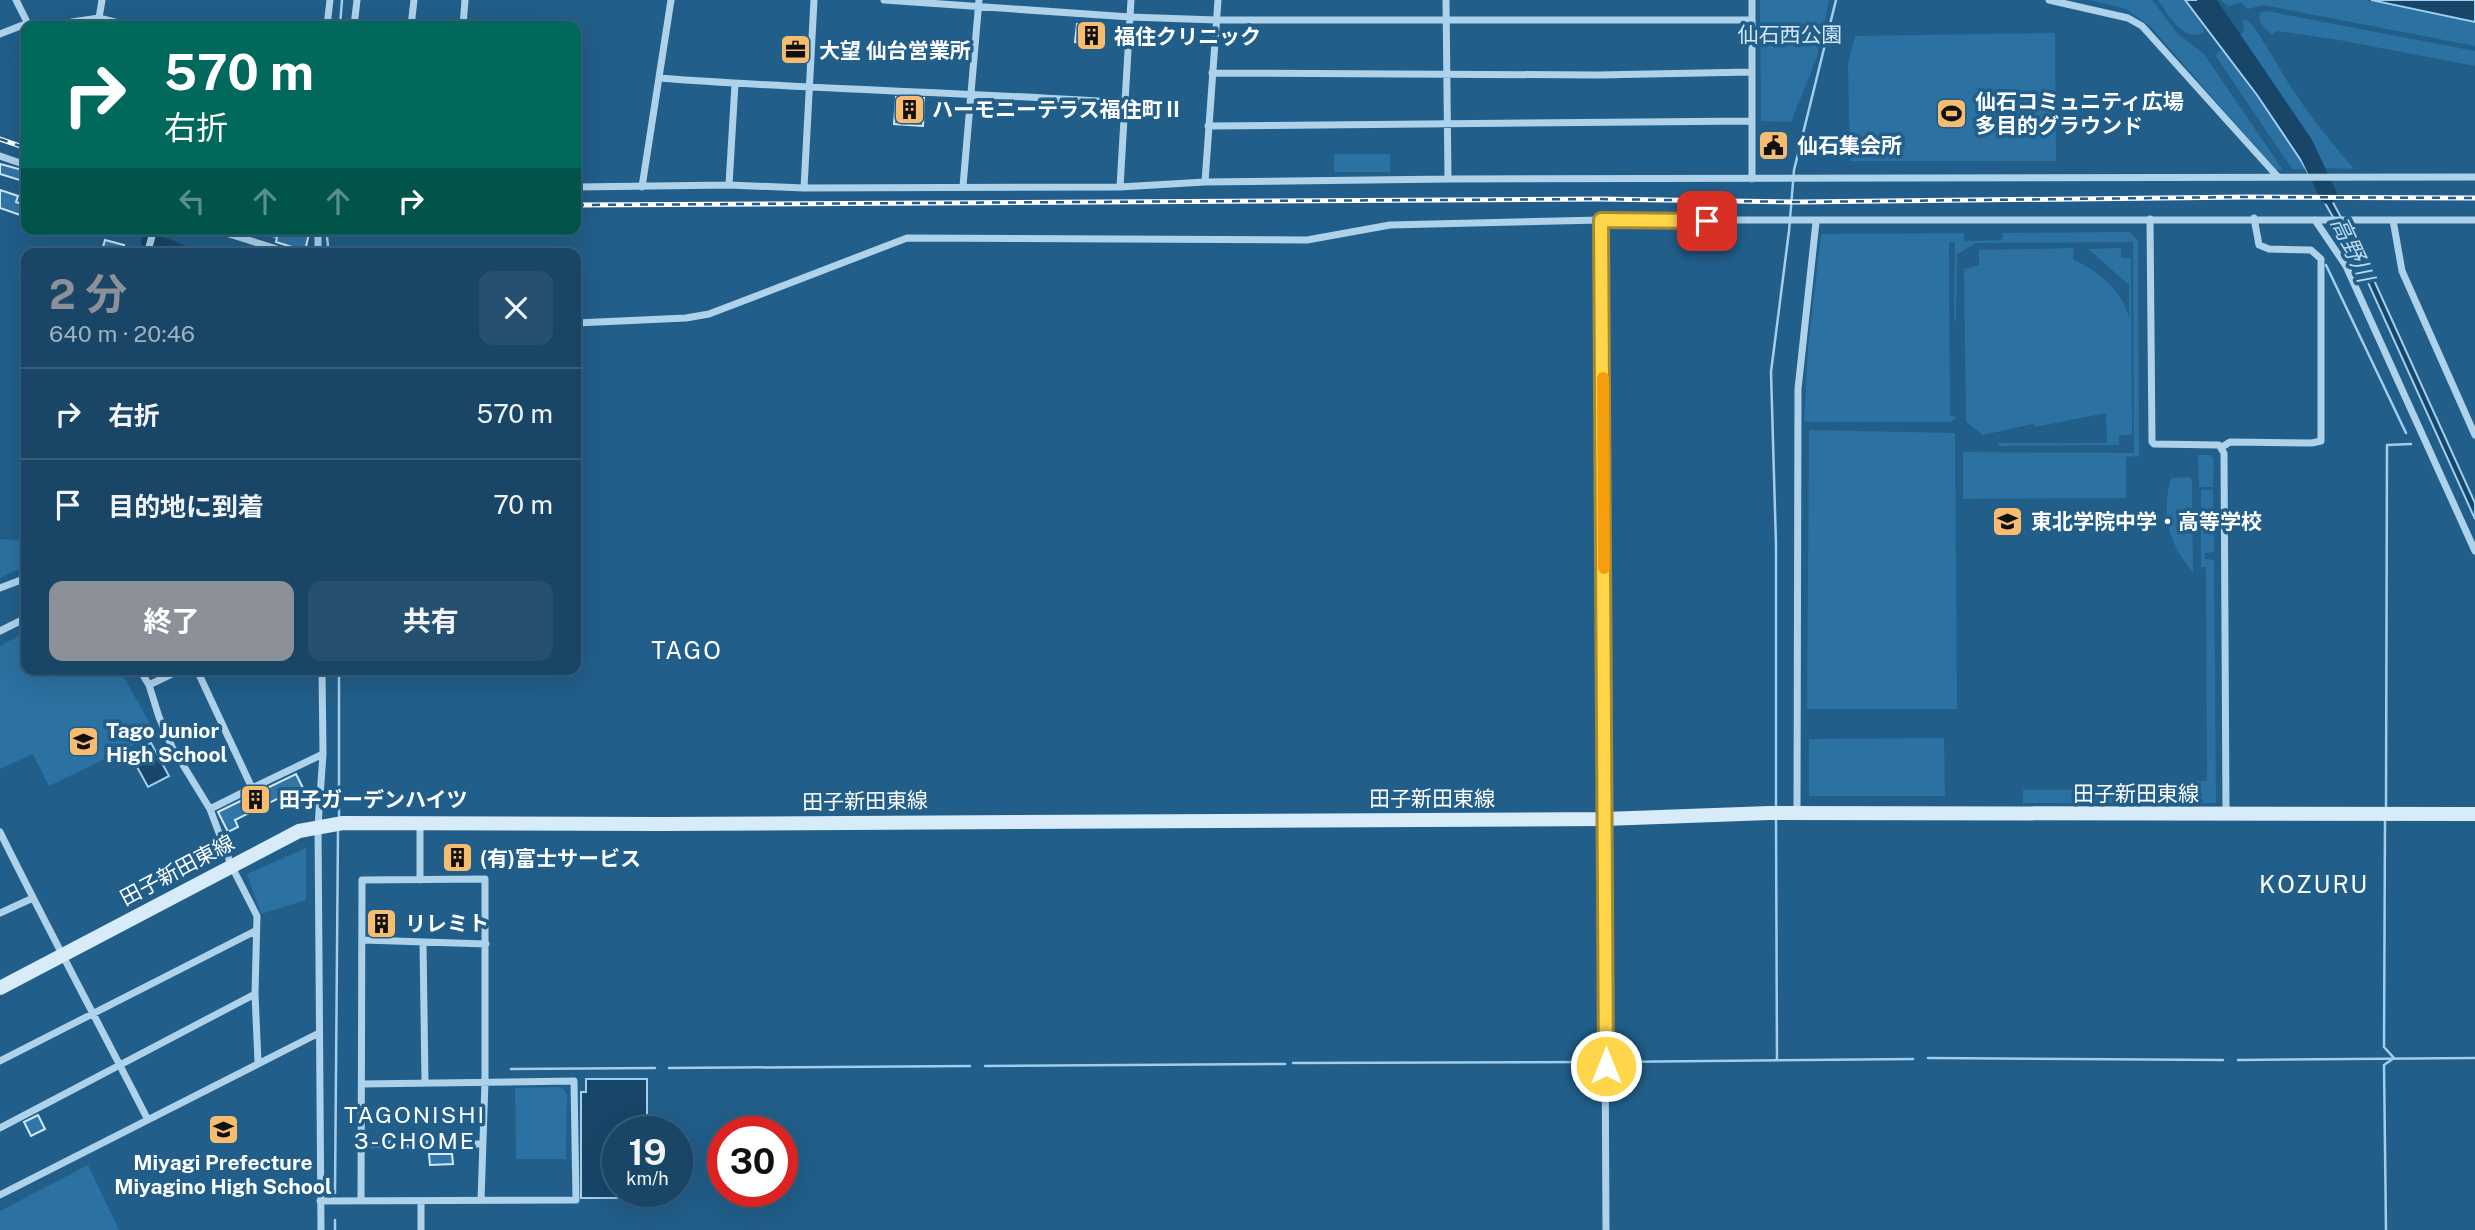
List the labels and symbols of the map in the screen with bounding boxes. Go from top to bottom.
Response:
building icon: 福住クリニック [1074,19,1108,53]
park label: 仙石西公園 [1738,22,1843,47]
place label: 福住クリニック [1114,24,1261,49]
office icon: 大望 仙台営業所 [779,33,813,67]
place label: 大望 仙台営業所 [819,38,971,63]
place label: 仙石コミュニティ広場 多目的グラウンド [1975,89,2184,138]
building icon: ハーモニーテラス福住町Ⅱ [892,92,926,126]
sports icon: 仙石コミュニティ広場 多目的グラウンド [1935,96,1969,130]
place label: ハーモニーテラス福住町Ⅱ [932,97,1184,122]
public building icon: 仙石集会所 [1757,128,1791,162]
place label: 仙石集会所 [1797,133,1902,158]
pin [1677,191,1737,251]
water label: 高野川 [2326,212,2381,289]
school or university icon: 東北学院中学・高等学校 [1991,504,2025,538]
place label: 東北学院中学・高等学校 [2031,509,2262,534]
district label: TAGO [651,636,723,664]
place label: Tago Junior High School [106,718,228,767]
school or university icon: Tago Junior High School [66,725,100,759]
street label: 田子新田東線 [2073,781,2199,806]
building icon: 田子ガーデンハイツ [239,782,273,816]
street label: 田子新田東線 [1369,786,1495,811]
place label: 田子ガーデンハイツ [279,787,468,812]
street label: 田子新田東線 [802,787,928,815]
street label: 田子新田東線 [116,829,238,911]
building icon: (有)富士サービス [440,841,474,875]
place label: (有)富士サービス [480,846,641,871]
district label: KOZURU [2259,870,2369,898]
building icon: リレミト [365,906,399,940]
place label: リレミト [405,911,489,936]
position arrow [1569,1029,1643,1103]
district label: TAGONISHI 3-CHOME [344,1101,486,1154]
school or university icon: Miyagi Prefecture Miyagino High School [206,1113,240,1147]
speed limit sign: 30 [707,1116,798,1207]
place label: Miyagi Prefecture Miyagino High School [114,1150,332,1199]

